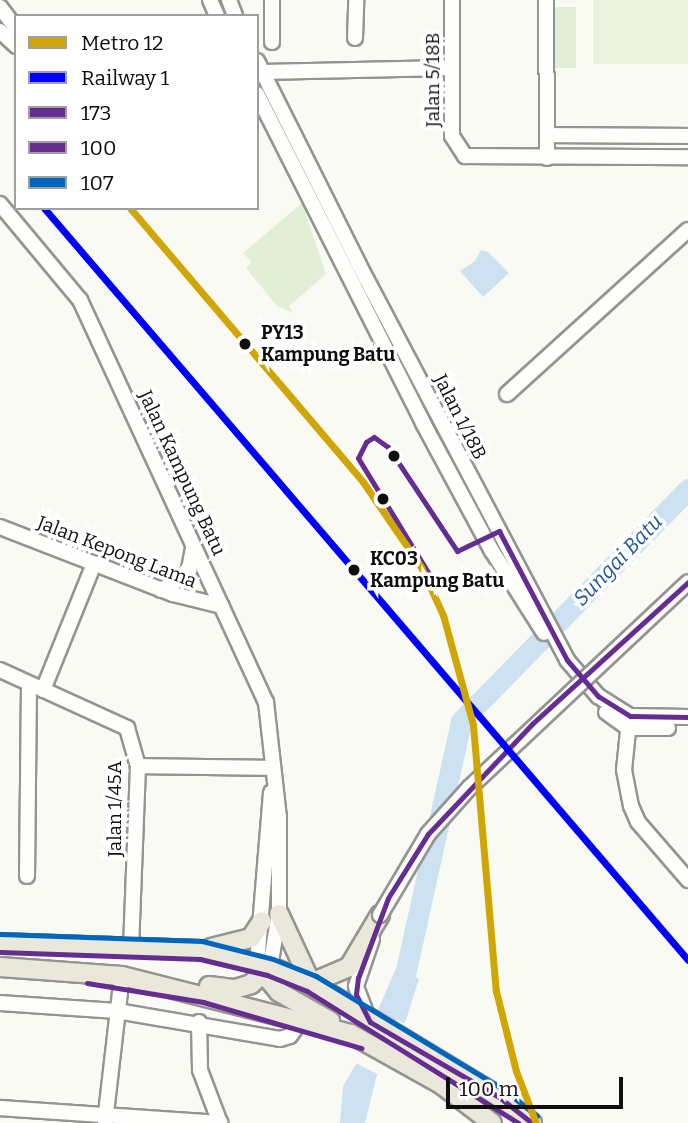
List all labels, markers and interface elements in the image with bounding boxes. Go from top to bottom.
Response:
legend [14,14,259,210]
text: Metro 12 [81,30,163,56]
street label: Jalan 5/18B [422,33,444,127]
text: Railway 1 [81,65,169,91]
text: 173 [81,100,111,126]
text: 100 [81,135,116,161]
text: 107 [81,170,114,196]
place label: PY13 Kampung Batu [261,322,395,366]
marker: PY13 Kampung Batu [235,334,255,354]
street label: Jalan 1/18B [429,371,491,463]
street label: Jalan Kampung Batu [134,387,230,559]
unlabelled marker [387,449,401,463]
unlabelled marker [376,492,390,506]
water label: Sungai Batu [568,509,668,611]
street label: Jalan Kepong Lama [34,511,200,593]
place label: KC03 Kampung Batu [370,548,504,592]
marker: KC03 Kampung Batu [344,560,364,580]
street label: Jalan 1/45A [104,761,126,857]
scale bar [450,1064,627,1108]
text: 100 m [459,1076,519,1102]

